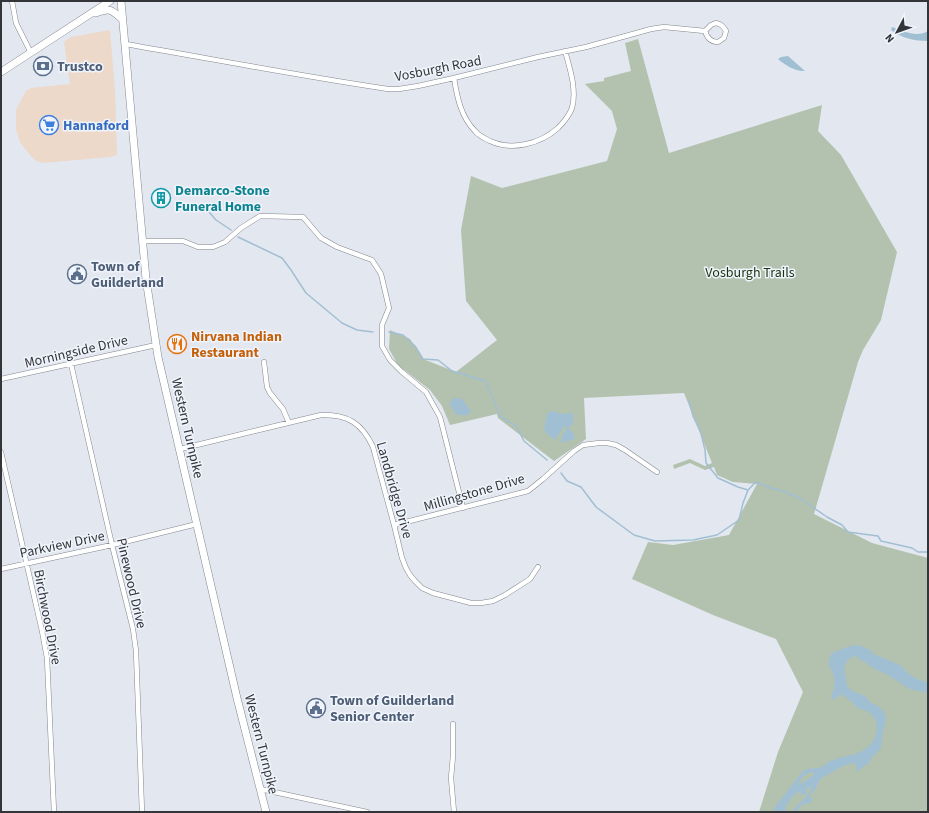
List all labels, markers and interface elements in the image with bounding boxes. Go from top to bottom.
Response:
north arrow [877,12,917,52]
text: N [882,31,898,46]
street label: Vosburgh Road [393,51,483,87]
bank icon: Trustco [32,55,54,77]
place label: Trustco [57,57,103,77]
supermarket icon: Hannaford [38,114,60,136]
place label: Hannaford [63,116,129,136]
place label: Demarco-Stone Funeral Home [175,181,270,217]
building icon: Demarco-Stone Funeral Home [150,187,172,209]
place label: Town of Guilderland [91,257,164,293]
public building icon: Town of Guilderland [66,263,88,285]
park label: Vosburgh Trails [705,263,795,283]
place label: Nirvana Indian Restaurant [191,327,282,363]
street label: Morningside Drive [23,330,130,374]
restaurant icon: Nirvana Indian Restaurant [166,333,188,355]
street label: Western Turnpike [166,376,208,480]
street label: Landbridge Drive [371,439,417,541]
street label: Millingstone Drive [421,469,527,517]
street label: Parkview Drive [18,526,107,564]
street label: Pinewood Drive [111,536,151,630]
street label: Birchwood Drive [28,568,66,667]
place label: Town of Guilderland Senior Center [330,691,454,727]
street label: Western Turnpike [239,692,283,796]
public building icon: Town of Guilderland Senior Center [305,697,327,719]

